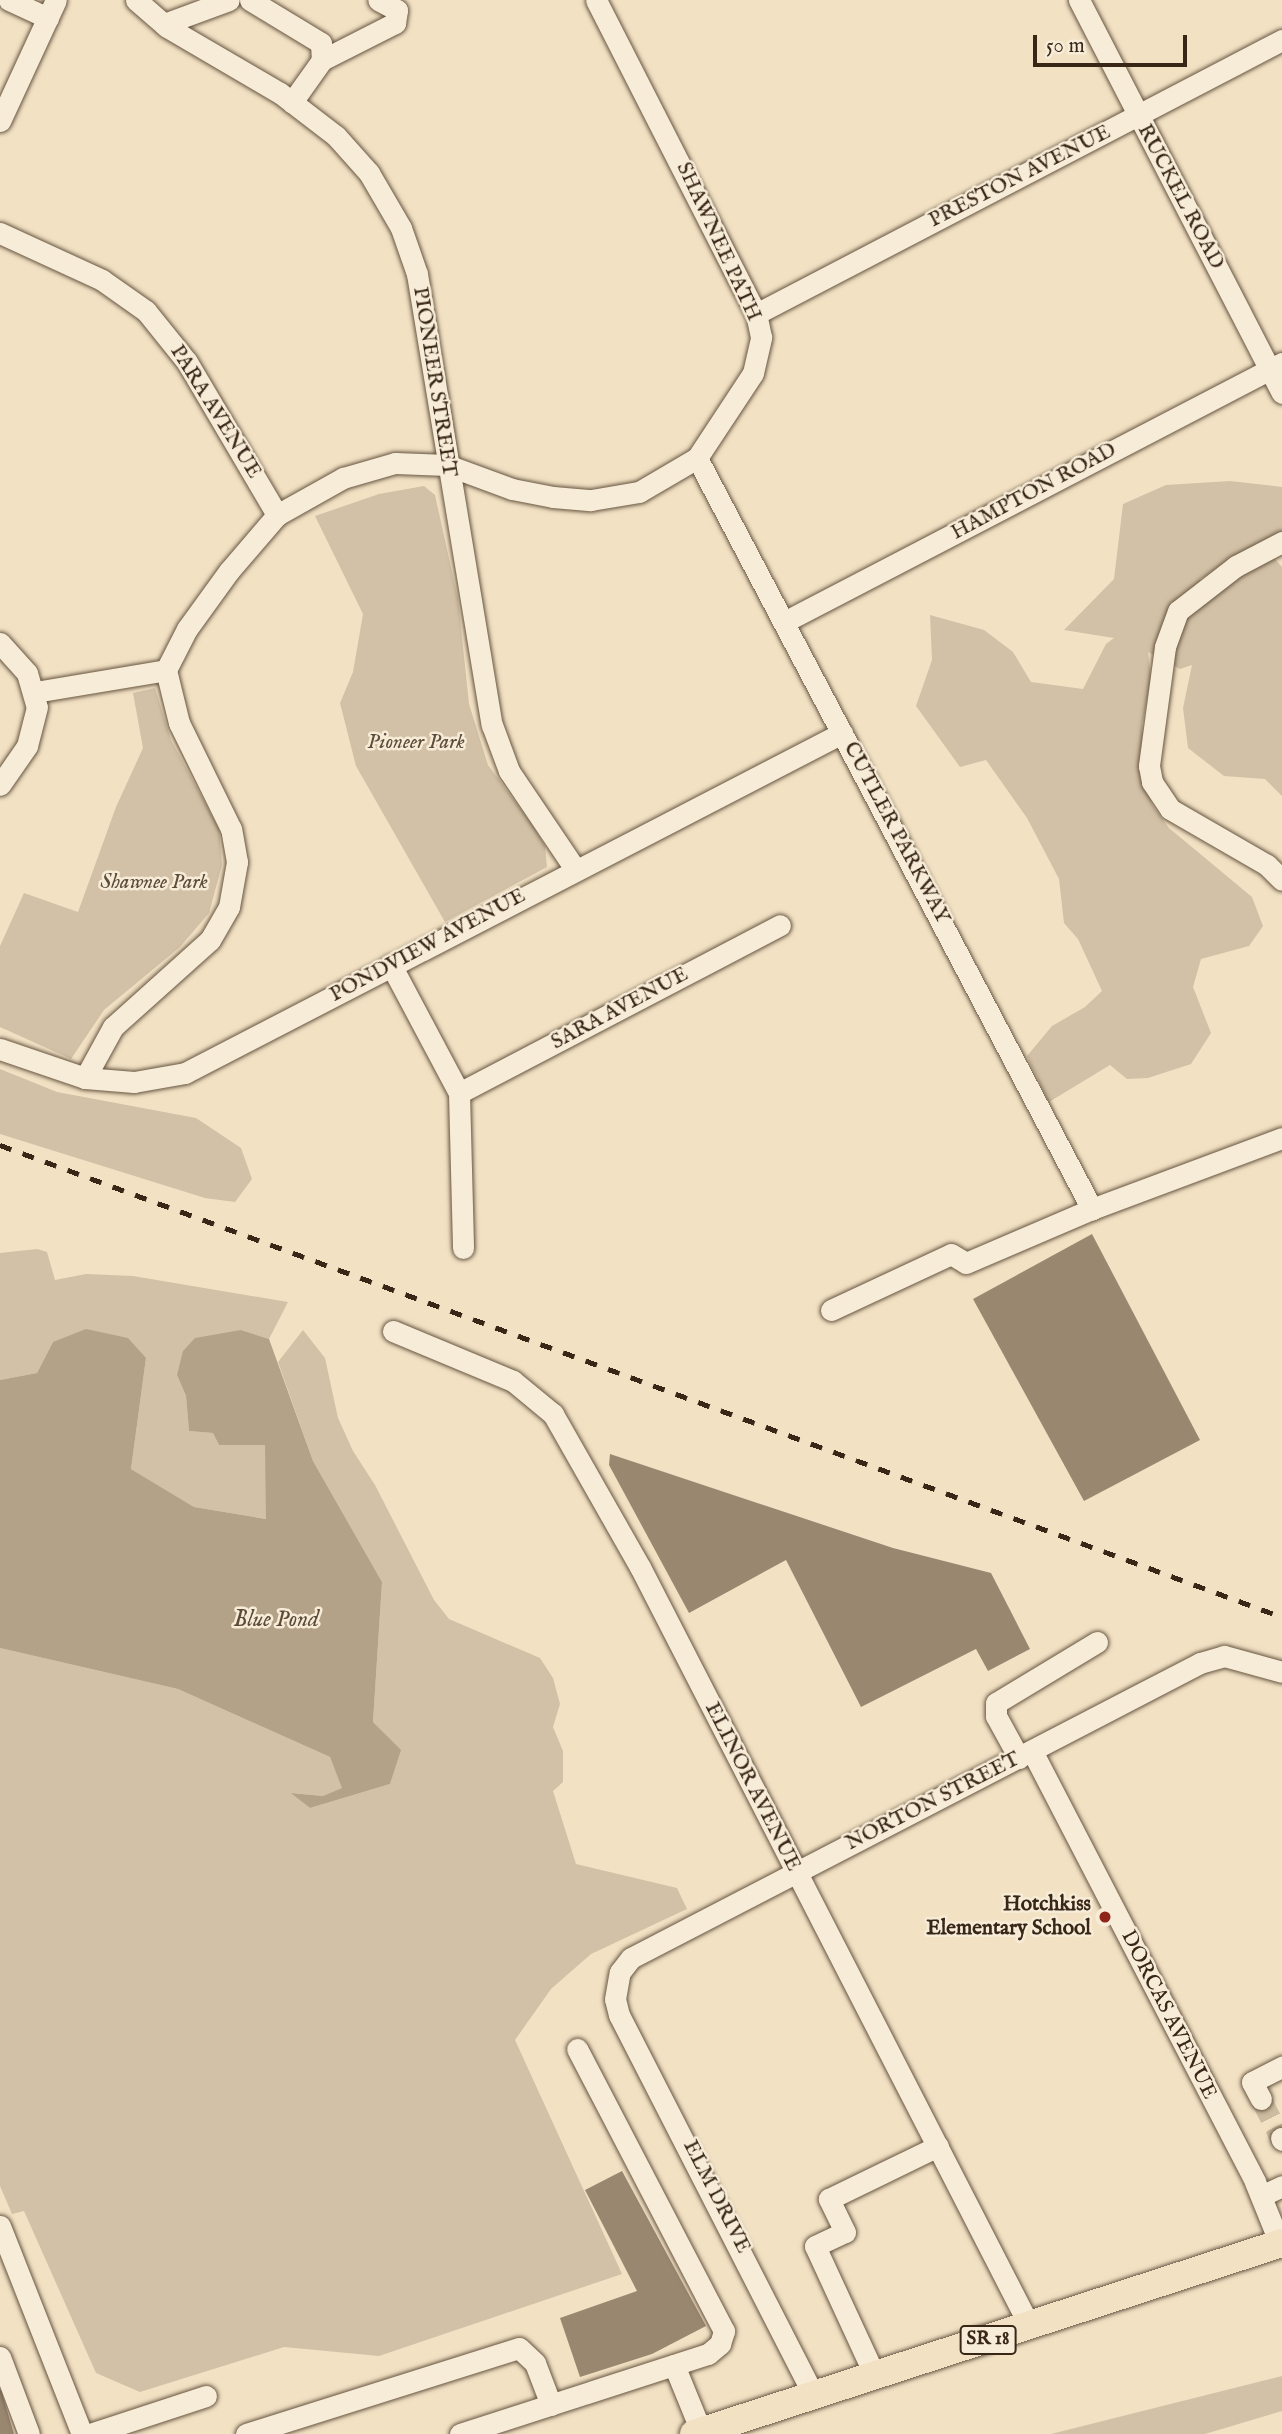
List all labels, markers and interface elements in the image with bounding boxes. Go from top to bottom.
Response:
scale bar [1037,21,1191,65]
text: 50 m [1046,33,1085,60]
street label: PRESTON AVENUE [925,120,1115,234]
street label: RUCKEL ROAD [1131,120,1229,274]
street label: SHAWNEE PATH [670,159,766,325]
street label: PIONEER STREET [407,285,461,479]
street label: PARA AVENUE [164,341,266,483]
street label: HAMPTON ROAD [947,438,1121,546]
park label: Pioneer Park [367,730,465,756]
street label: CUTLER PARKWAY [837,738,955,928]
park label: Shawnee Park [100,870,208,896]
street label: PONDVIEW AVENUE [326,884,530,1008]
street label: SARA AVENUE [547,962,693,1056]
water label: Blue Pond [233,1606,319,1634]
street label: ELINOR AVENUE [699,1698,805,1876]
street label: NORTON STREET [842,1747,1024,1857]
place label: Hotchkiss Elementary School [926,1892,1091,1942]
marker: Hotchkiss Elementary School [1097,1909,1113,1925]
street label: DORCAS AVENUE [1115,1926,1221,2104]
street label: ELM DRIVE [677,2136,755,2258]
road number: SR 18 [958,2324,1018,2356]

